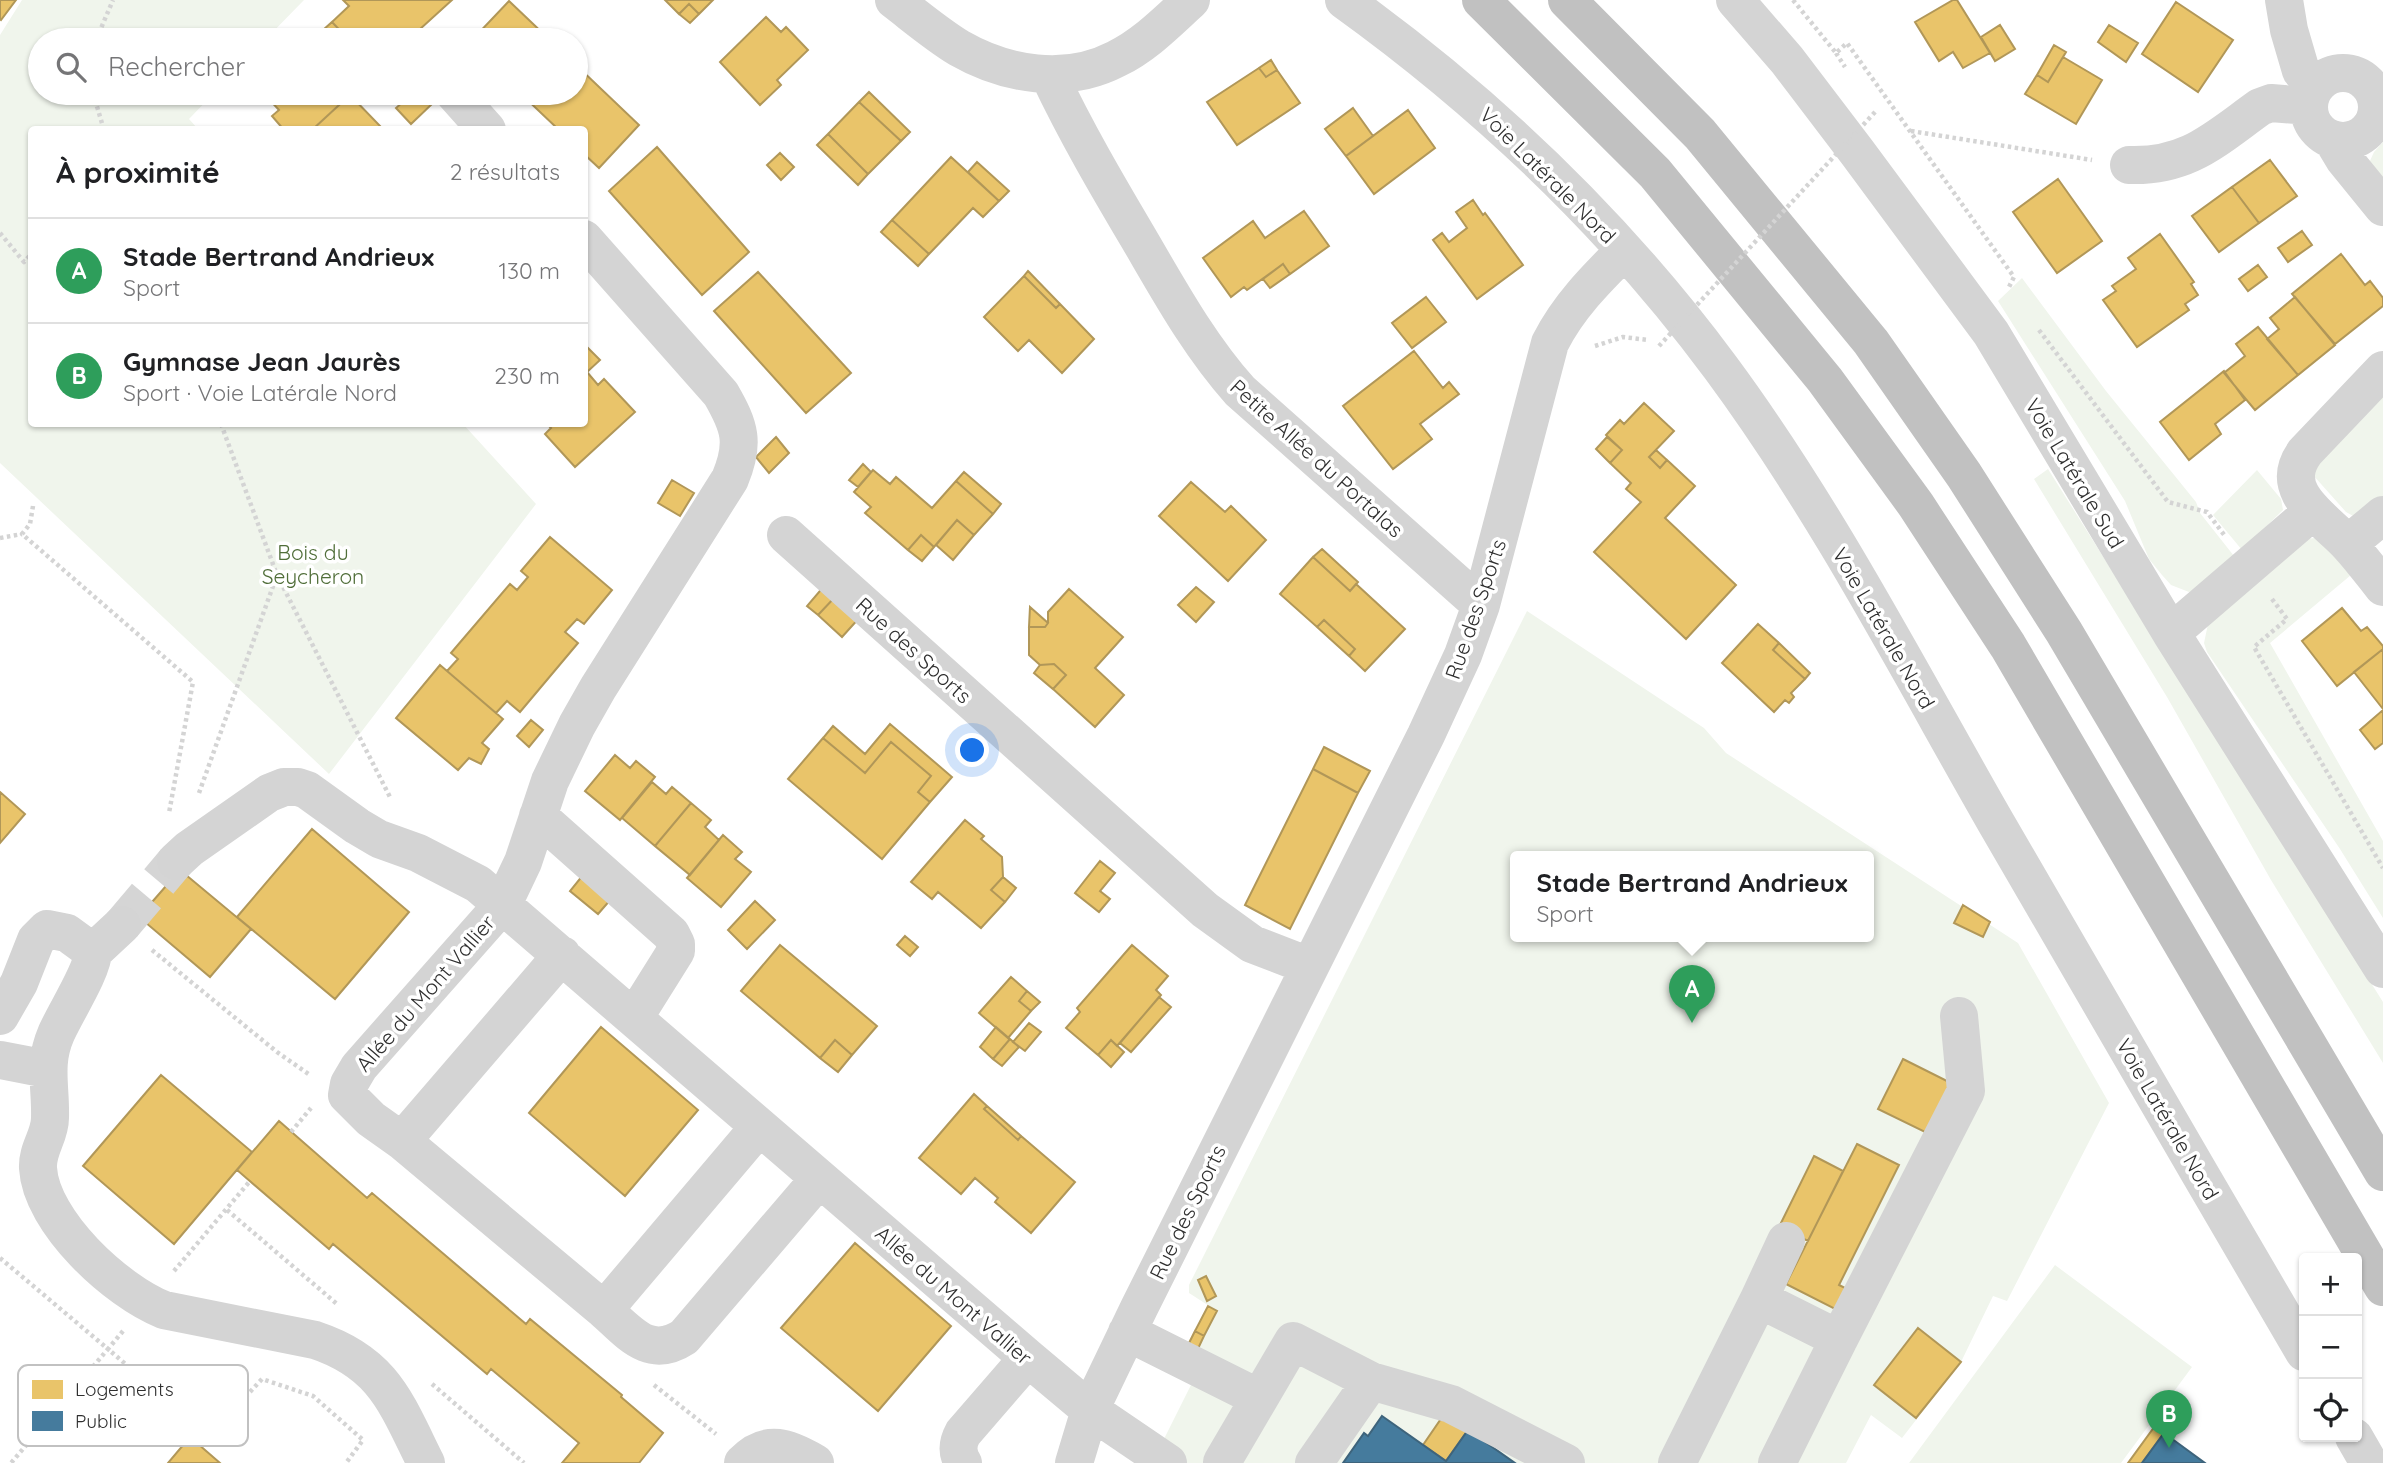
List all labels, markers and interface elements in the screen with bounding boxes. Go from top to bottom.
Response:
search box [28,28,588,105]
icon: search [52,48,90,86]
text: Rechercher [108,50,245,83]
street label: Voie Latérale Nord [1474,101,1622,249]
text: À proximité [56,153,220,191]
text: 2 résultats [450,157,560,186]
text: Stade Bertrand Andrieux [123,240,434,273]
text: A [72,256,86,285]
text: 130 m [498,256,560,285]
text: Sport [123,273,180,302]
text: Gymnase Jean Jaurès [123,345,400,378]
text: B [71,361,87,390]
text: 230 m [494,361,560,390]
street label: Petite Allée du Portalas [1225,373,1409,543]
text: Sport · Voie Latérale Nord [123,378,397,407]
street label: Voie Latérale Sud [2020,393,2130,553]
street label: Rue des Sports [1439,536,1511,682]
park label: Bois du Seycheron [262,539,364,589]
street label: Voie Latérale Nord [1827,543,1941,713]
street label: Rue des Sports [851,591,977,709]
your location [955,733,989,767]
popup [1510,851,1874,942]
text: Stade Bertrand Andrieux [1536,866,1848,899]
text: Sport [1536,899,1594,928]
street label: Allée du Mont Vallier [350,909,500,1077]
pin: A [1669,965,1715,1023]
street label: Voie Latérale Nord [2111,1034,2225,1204]
street label: Rue des Sports [1143,1141,1231,1283]
street label: Allée du Mont Vallier [870,1220,1038,1370]
map controls [2299,1253,2362,1442]
button: + [2299,1253,2362,1316]
button: − [2299,1316,2362,1379]
legend [18,1365,248,1446]
text: Logements [75,1377,174,1401]
button: locate [2299,1379,2362,1442]
pin: B [2146,1390,2192,1448]
text: Public [75,1409,127,1433]

